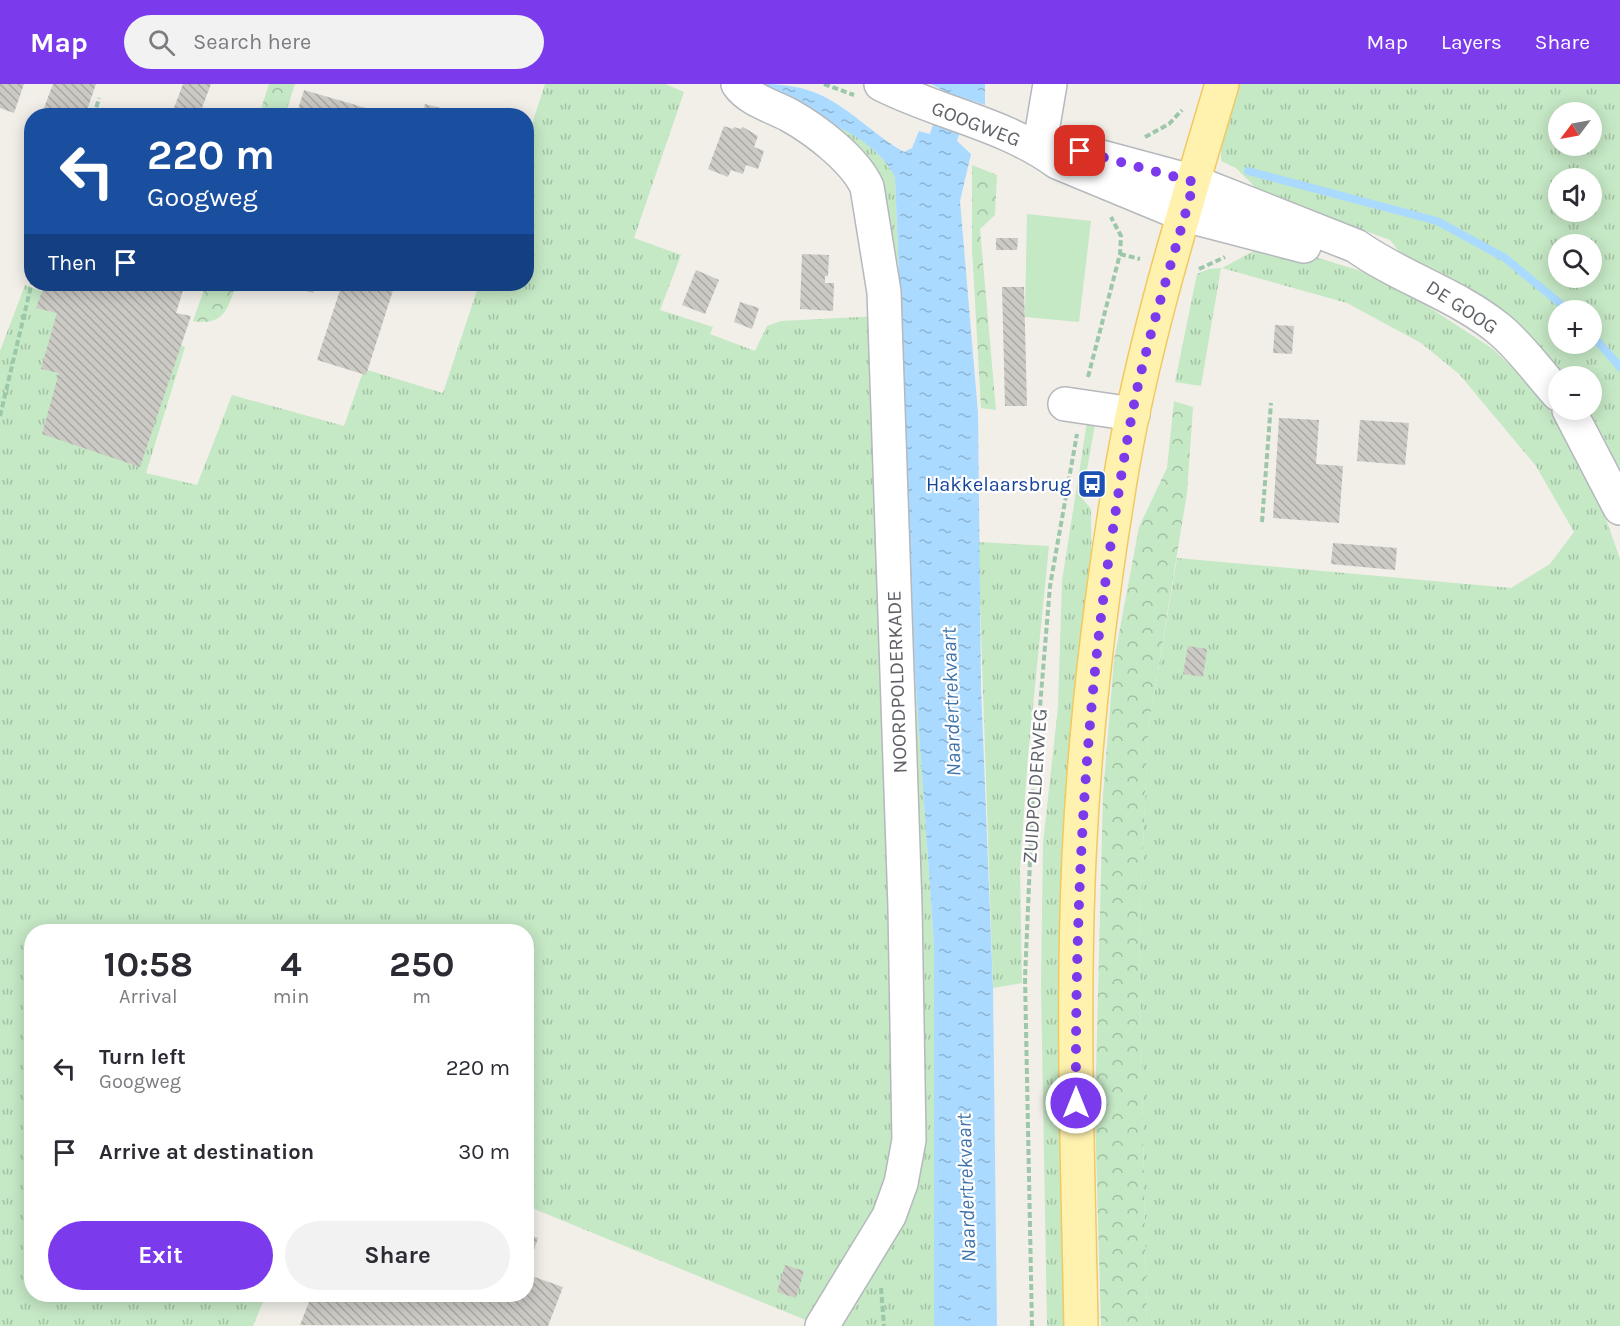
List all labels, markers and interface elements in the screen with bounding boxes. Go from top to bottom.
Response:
search box [124,15,544,69]
text: Map [30,26,88,59]
icon: search [145,26,178,59]
text: Search here [193,29,311,55]
text: Map [1366,30,1408,54]
text: Layers [1441,30,1502,54]
text: Share [1535,30,1590,54]
street label: GOOGWEG [928,96,1024,152]
north arrow [1548,102,1602,156]
map controls [1548,102,1602,420]
pin [1054,125,1105,176]
text: 220 m [147,130,275,180]
icon: left [48,132,126,210]
icon: arrive [1063,134,1096,167]
button: sound [1548,168,1602,222]
text: Googweg [147,181,258,213]
button: search [1548,234,1602,288]
icon: arrive [109,246,142,279]
text: Then [48,250,97,276]
street label: DE GOOG [1422,275,1502,339]
button: + [1548,300,1602,354]
button: − [1548,366,1602,420]
bus stop icon: Hakkelaarsbrug [1076,468,1108,500]
place label: Hakkelaarsbrug [926,473,1071,496]
street label: NOORDPOLDERKADE [882,590,912,774]
water label: Naardertrekvaart [936,626,966,777]
street label: ZUIDPOLDERWEG [1018,708,1052,864]
text: 10:58 [104,943,193,985]
text: 4 [280,943,302,985]
text: 250 [389,943,454,985]
text: Arrival [119,985,178,1008]
text: min [273,985,309,1008]
text: m [412,985,431,1008]
text: Turn left [99,1044,186,1070]
icon: left [48,1052,81,1085]
text: 220 m [446,1055,510,1081]
text: Googweg [99,1070,181,1093]
position arrow [1044,1071,1108,1135]
water label: Naardertrekvaart [951,1112,981,1263]
icon: arrive [48,1136,81,1169]
text: Arrive at destination [99,1139,314,1165]
text: 30 m [458,1139,510,1165]
button: Exit [48,1221,273,1290]
button: Share [285,1221,510,1290]

